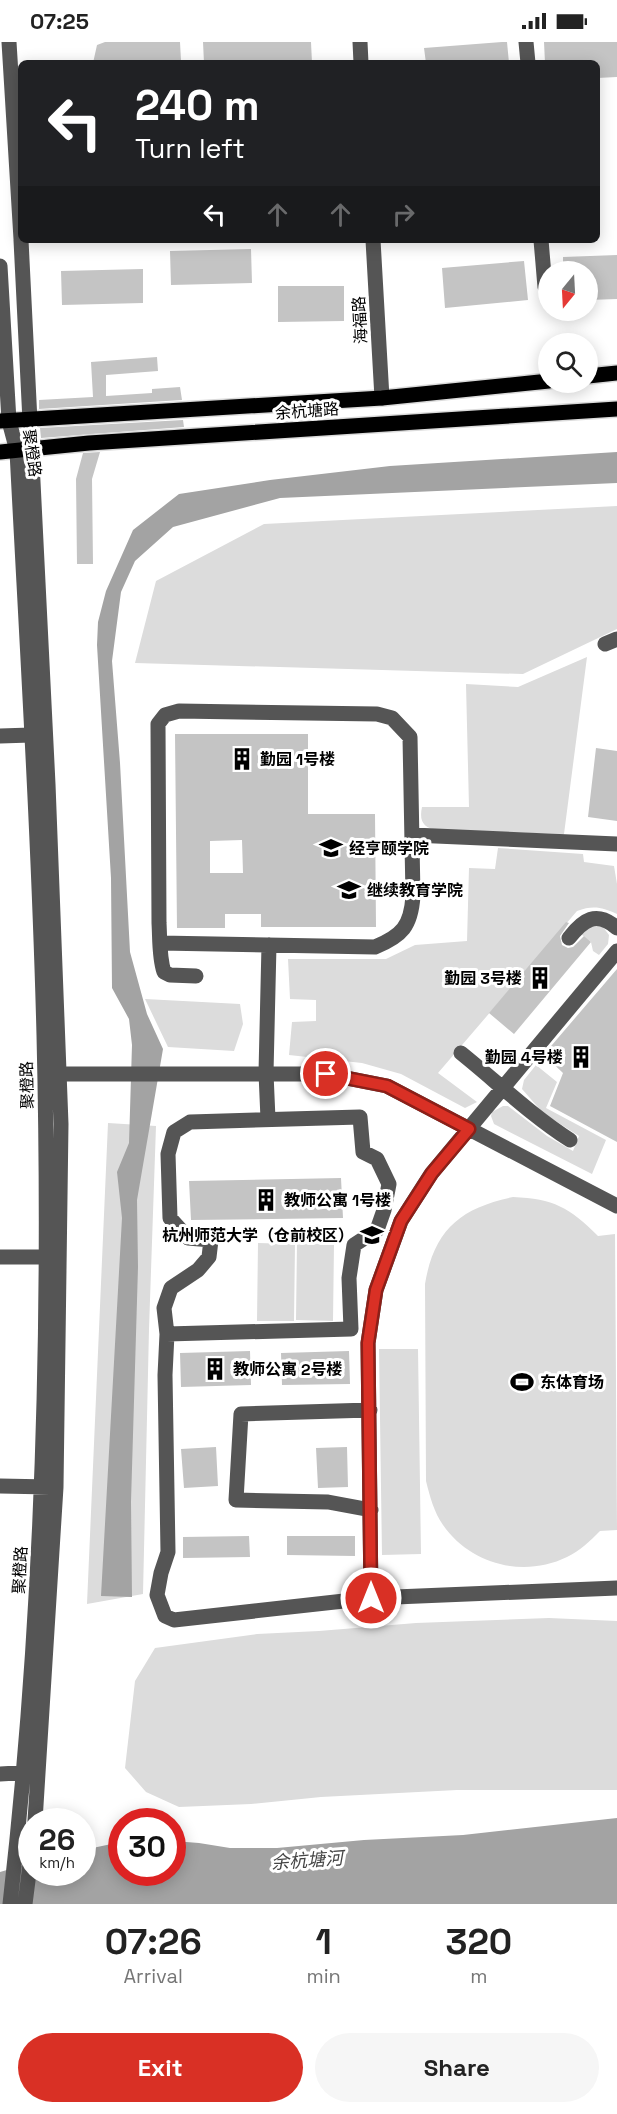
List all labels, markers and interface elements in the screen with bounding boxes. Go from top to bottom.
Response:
text: 07:25 [30,7,89,35]
text: 240 m [135,79,260,132]
icon: left [36,84,114,162]
text: Turn left [135,131,245,166]
icon: left [198,198,231,231]
icon: ahead [261,198,294,231]
icon: ahead [324,198,357,231]
icon: right [387,198,420,231]
north arrow [538,261,598,321]
map controls [538,261,598,393]
street label: 海福路 [348,295,372,345]
button: search [538,333,598,393]
street label: 余杭塘路 [274,398,340,424]
street label: 聚橙路 [18,428,46,478]
building icon: 勤园 1号楼 [229,746,255,772]
place label: 勤园 1号楼 [260,749,335,770]
school or university icon: 经亨颐学院 [318,835,344,861]
place label: 经亨颐学院 [349,838,429,859]
school or university icon: 继续教育学院 [336,877,362,903]
place label: 继续教育学院 [367,880,463,901]
building icon: 勤园 3号楼 [527,965,553,991]
place label: 勤园 3号楼 [444,968,522,989]
building icon: 勤园 4号楼 [568,1044,594,1070]
place label: 勤园 4号楼 [485,1047,563,1068]
pin [300,1048,351,1099]
icon: arrive [309,1057,342,1090]
street label: 聚橙路 [16,1061,38,1109]
building icon: 教师公寓 1号楼 [253,1187,279,1213]
place label: 教师公寓 1号楼 [284,1190,391,1211]
school or university icon: 杭州师范大学（仓前校区） [359,1222,385,1248]
place label: 杭州师范大学（仓前校区） [162,1225,354,1246]
building icon: 教师公寓 2号楼 [202,1356,228,1382]
place label: 教师公寓 2号楼 [233,1359,343,1380]
sports icon: 东体育场 [509,1369,535,1395]
place label: 东体育场 [540,1372,604,1393]
street label: 聚橙路 [8,1545,32,1595]
position arrow [339,1566,403,1630]
speed limit sign: 30 [108,1808,186,1886]
text: 26 [39,1820,75,1859]
water label: 余杭塘河 [270,1846,347,1874]
text: km/h [39,1853,75,1872]
text: 07:26 [105,1919,202,1965]
text: 1 [316,1919,332,1965]
text: 320 [446,1919,512,1965]
text: Arrival [124,1963,183,1989]
text: min [306,1963,341,1989]
text: m [470,1963,488,1989]
button: Exit [18,2033,303,2102]
button: Share [315,2033,599,2102]

